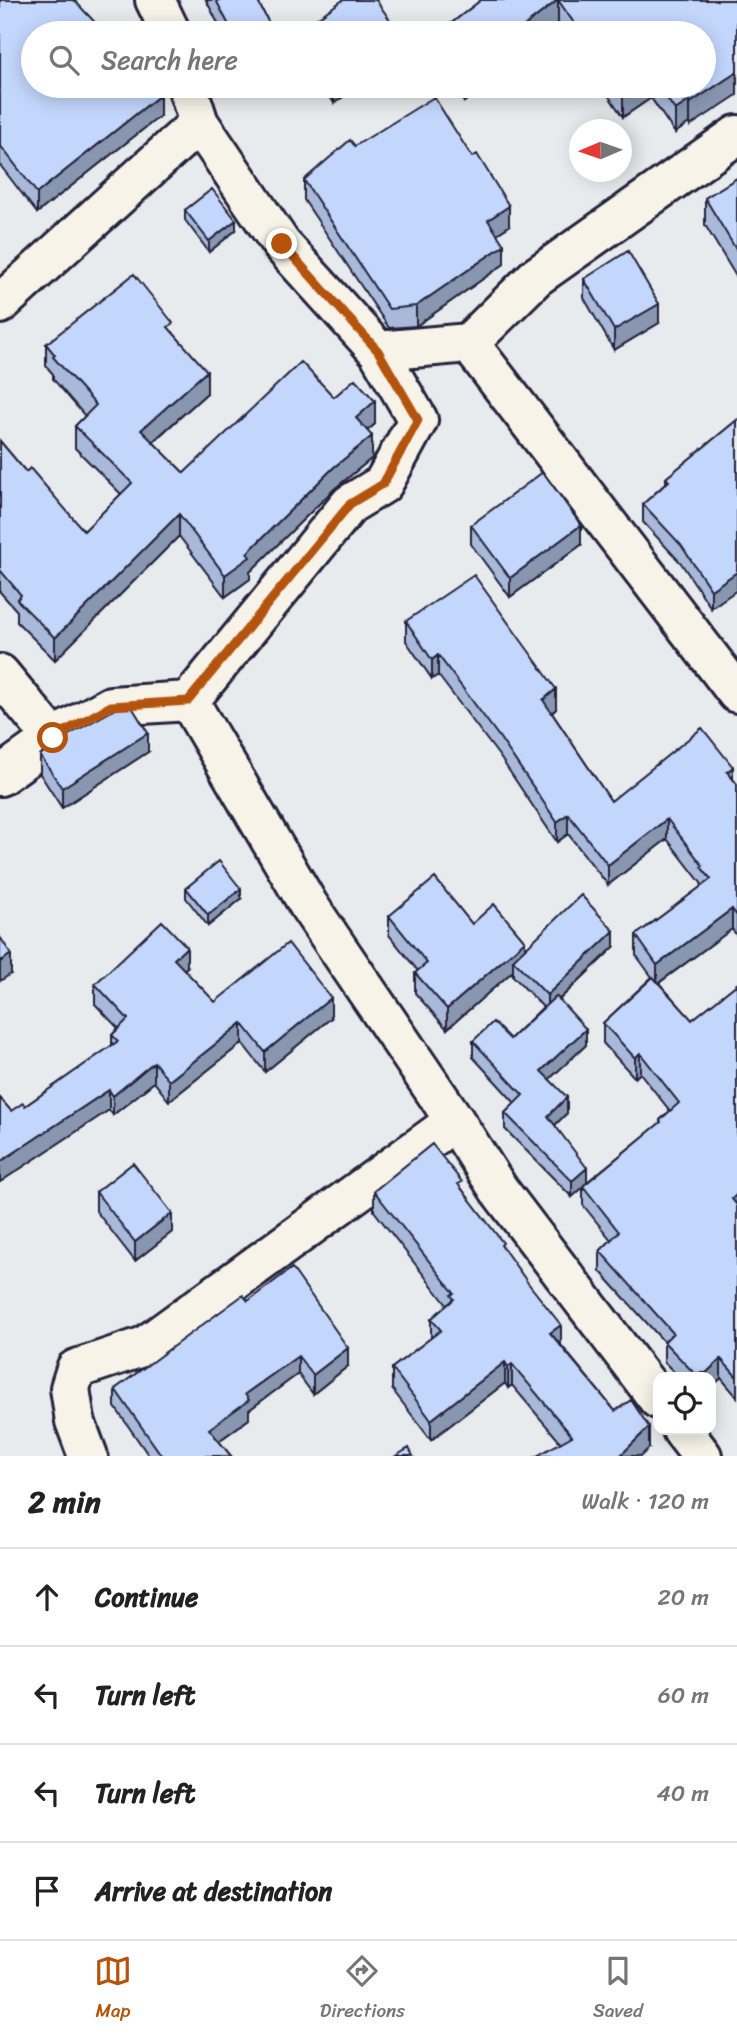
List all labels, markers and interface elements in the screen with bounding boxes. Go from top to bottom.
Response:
search box [21,21,716,98]
text: Search here [101,37,238,83]
icon: search [45,41,83,79]
north arrow [569,119,632,182]
route end [266,228,297,259]
route start [37,722,68,753]
map controls [653,1372,716,1435]
button: locate [653,1372,716,1435]
text: 2 min [28,1475,101,1529]
text: Walk · 120 m [582,1481,709,1522]
text: Continue [95,1574,198,1620]
text: 20 m [658,1577,709,1618]
icon: ahead [28,1578,66,1616]
text: Turn left [95,1672,195,1718]
text: 60 m [658,1675,709,1716]
icon: left [28,1676,66,1714]
text: Turn left [95,1770,195,1816]
text: 40 m [656,1773,709,1814]
icon: left [28,1774,66,1812]
text: Arrive at destination [95,1868,332,1914]
icon: arrive [28,1872,66,1910]
tab: Map [94,1952,132,2027]
tab: Directions [320,1952,405,2027]
tab: Saved [593,1952,643,2027]

